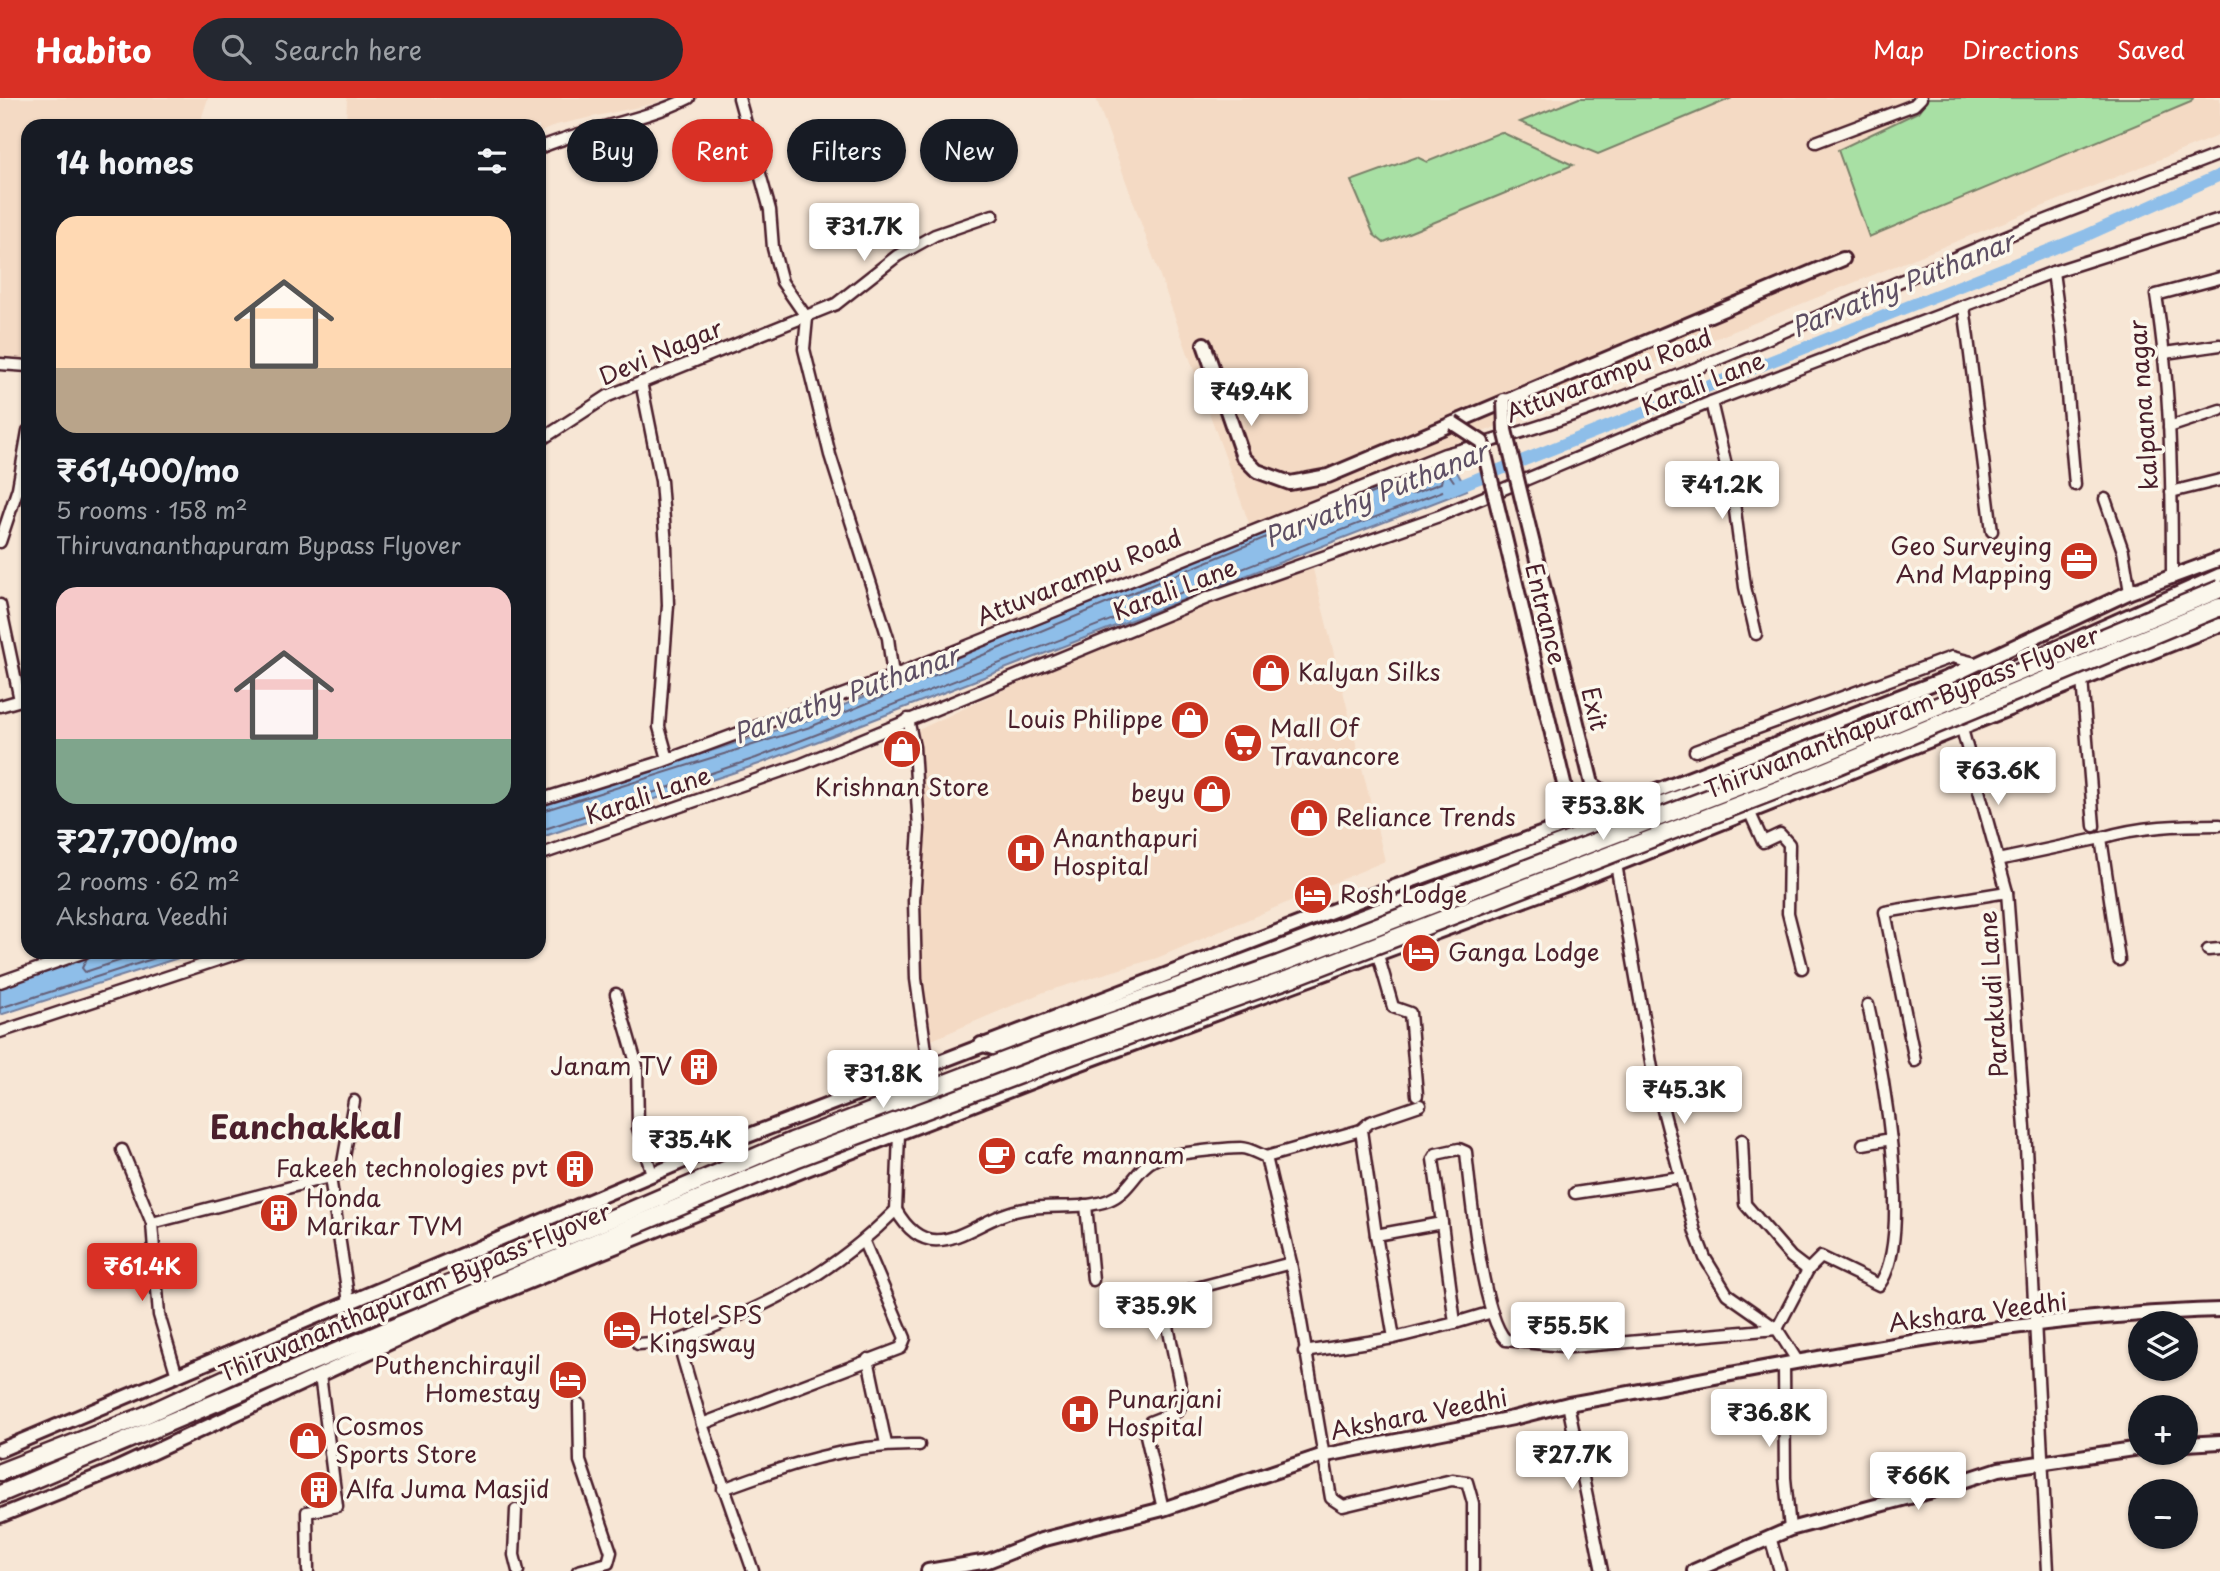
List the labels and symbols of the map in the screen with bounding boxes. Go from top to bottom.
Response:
pin: ₹31.7K [807,204,921,263]
water label: Parvathy Puthanar [1785,220,2023,346]
street label: Devi Nagar [593,309,728,393]
street label: Attuvarampu Road [1500,318,1717,430]
street label: kalpana nagar [2118,319,2166,492]
street label: Karali Lane [1635,341,1770,423]
pin: ₹49.4K [1194,368,1308,428]
water label: Parvathy Puthanar [1258,430,1496,556]
pin: ₹41.2K [1665,462,1779,521]
street label: Attuvarampu Road [970,518,1186,634]
place label: Geo Surveying And Mapping [1890,527,2052,591]
office icon: Geo Surveying And Mapping [2058,540,2100,582]
street label: Karali Lane [1107,548,1242,628]
street label: Entrance [1517,559,1577,668]
street label: Thiruvananthapuram Bypass Flyover [1699,615,2104,807]
water label: Parvathy Puthanar [727,634,967,753]
shop icon: Kalyan Silks [1250,652,1292,694]
place label: Kalyan Silks [1298,653,1440,689]
street label: Exit [1574,683,1618,734]
shop icon: Louis Philippe [1169,699,1211,741]
place label: Louis Philippe [1007,700,1163,736]
place label: Mall Of Travancore [1270,709,1400,773]
supermarket icon: Mall Of Travancore [1222,722,1264,764]
shop icon: Krishnan Store [881,728,923,770]
pin: ₹63.6K [1941,748,2055,807]
street label: Karali Lane [580,756,715,832]
place label: Krishnan Store [815,768,989,804]
shop icon: beyu [1191,773,1233,815]
place label: beyu [1131,774,1185,810]
pin: ₹53.8K [1546,782,1660,842]
shop icon: Reliance Trends [1288,797,1330,839]
place label: Reliance Trends [1336,798,1516,834]
place label: Ananthapuri Hospital [1053,819,1198,883]
hospital icon: Ananthapuri Hospital [1005,832,1047,874]
hotel icon: Rosh Lodge [1292,874,1334,916]
place label: Rosh Lodge [1340,875,1467,911]
street label: Parakudi Lane [1968,909,2016,1079]
hotel icon: Ganga Lodge [1400,932,1442,974]
place label: Ganga Lodge [1448,933,1599,969]
building icon: Janam TV [678,1046,720,1088]
place label: Janam TV [550,1047,672,1083]
pin: ₹31.8K [826,1051,940,1110]
pin: ₹45.3K [1627,1066,1741,1126]
district label: Eanchakkal [210,1102,402,1150]
pin: ₹35.4K [633,1116,747,1176]
cafe icon: cafe mannam [976,1135,1018,1177]
place label: cafe mannam [1024,1136,1185,1172]
building icon: Fakeeh technologies pvt [554,1148,596,1190]
place label: Fakeeh technologies pvt [276,1149,548,1185]
place label: Honda Marikar TVM [306,1179,463,1243]
street label: Thiruvananthapuram Bypass Flyover [213,1192,616,1390]
building icon: Honda Marikar TVM [258,1192,300,1234]
pin: ₹61.4K [85,1244,199,1303]
pin: ₹35.9K [1099,1282,1213,1342]
street label: Akshara Veedhi [1886,1282,2069,1340]
place label: Hotel SPS Kingsway [649,1296,762,1360]
pin: ₹55.5K [1511,1302,1625,1362]
hotel icon: Hotel SPS Kingsway [601,1309,643,1351]
place label: Puthenchirayil Homestay [374,1346,541,1410]
hotel icon: Puthenchirayil Homestay [547,1359,589,1401]
street label: Akshara Veedhi [1327,1378,1510,1448]
place label: Punarjani Hospital [1107,1380,1222,1444]
pin: ₹36.8K [1712,1390,1826,1449]
hospital icon: Punarjani Hospital [1059,1393,1101,1435]
place label: Cosmos Sports Store [335,1407,477,1471]
shop icon: Cosmos Sports Store [287,1420,329,1462]
pin: ₹27.7K [1515,1432,1629,1491]
pin: ₹66K [1877,1452,1959,1512]
building icon: Alfa Juma Masjid [298,1469,340,1511]
place label: Alfa Juma Masjid [346,1470,549,1506]

